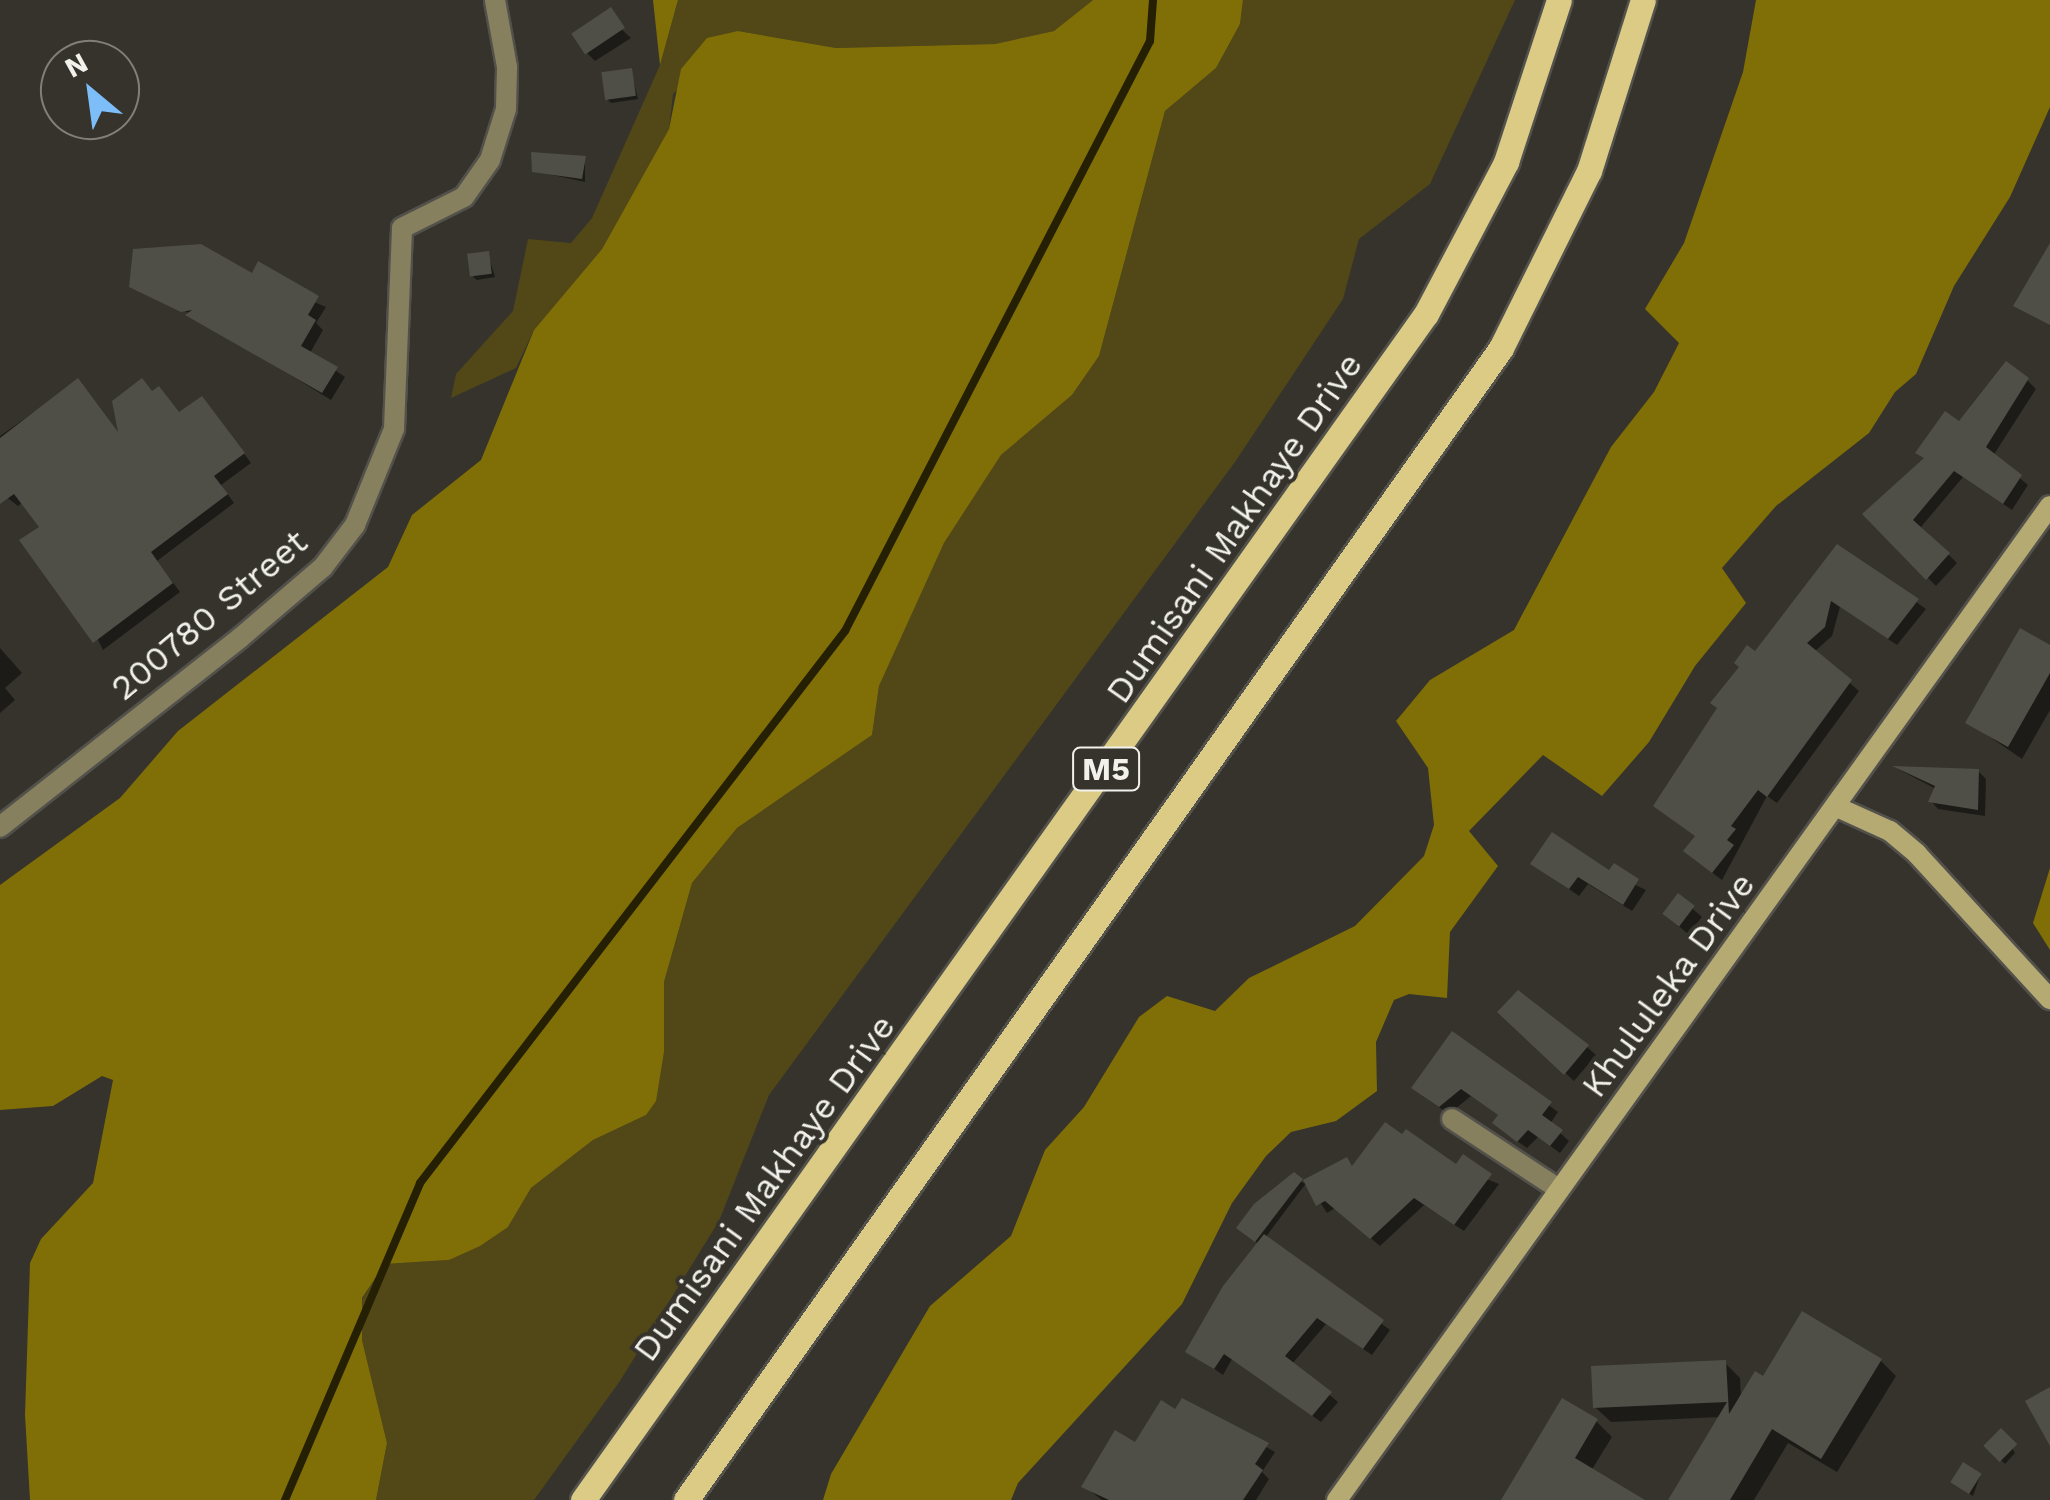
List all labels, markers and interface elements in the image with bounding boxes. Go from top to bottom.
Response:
north arrow [40,40,140,140]
text: N [59,46,93,85]
street label: Dumisani Makhaye Drive [1097,345,1371,711]
street label: 200780 Street [103,521,315,709]
road number: M5 [1071,742,1141,796]
street label: Khululeka Drive [1572,864,1764,1106]
street label: Dumisani Makhaye Drive [624,1007,904,1369]

